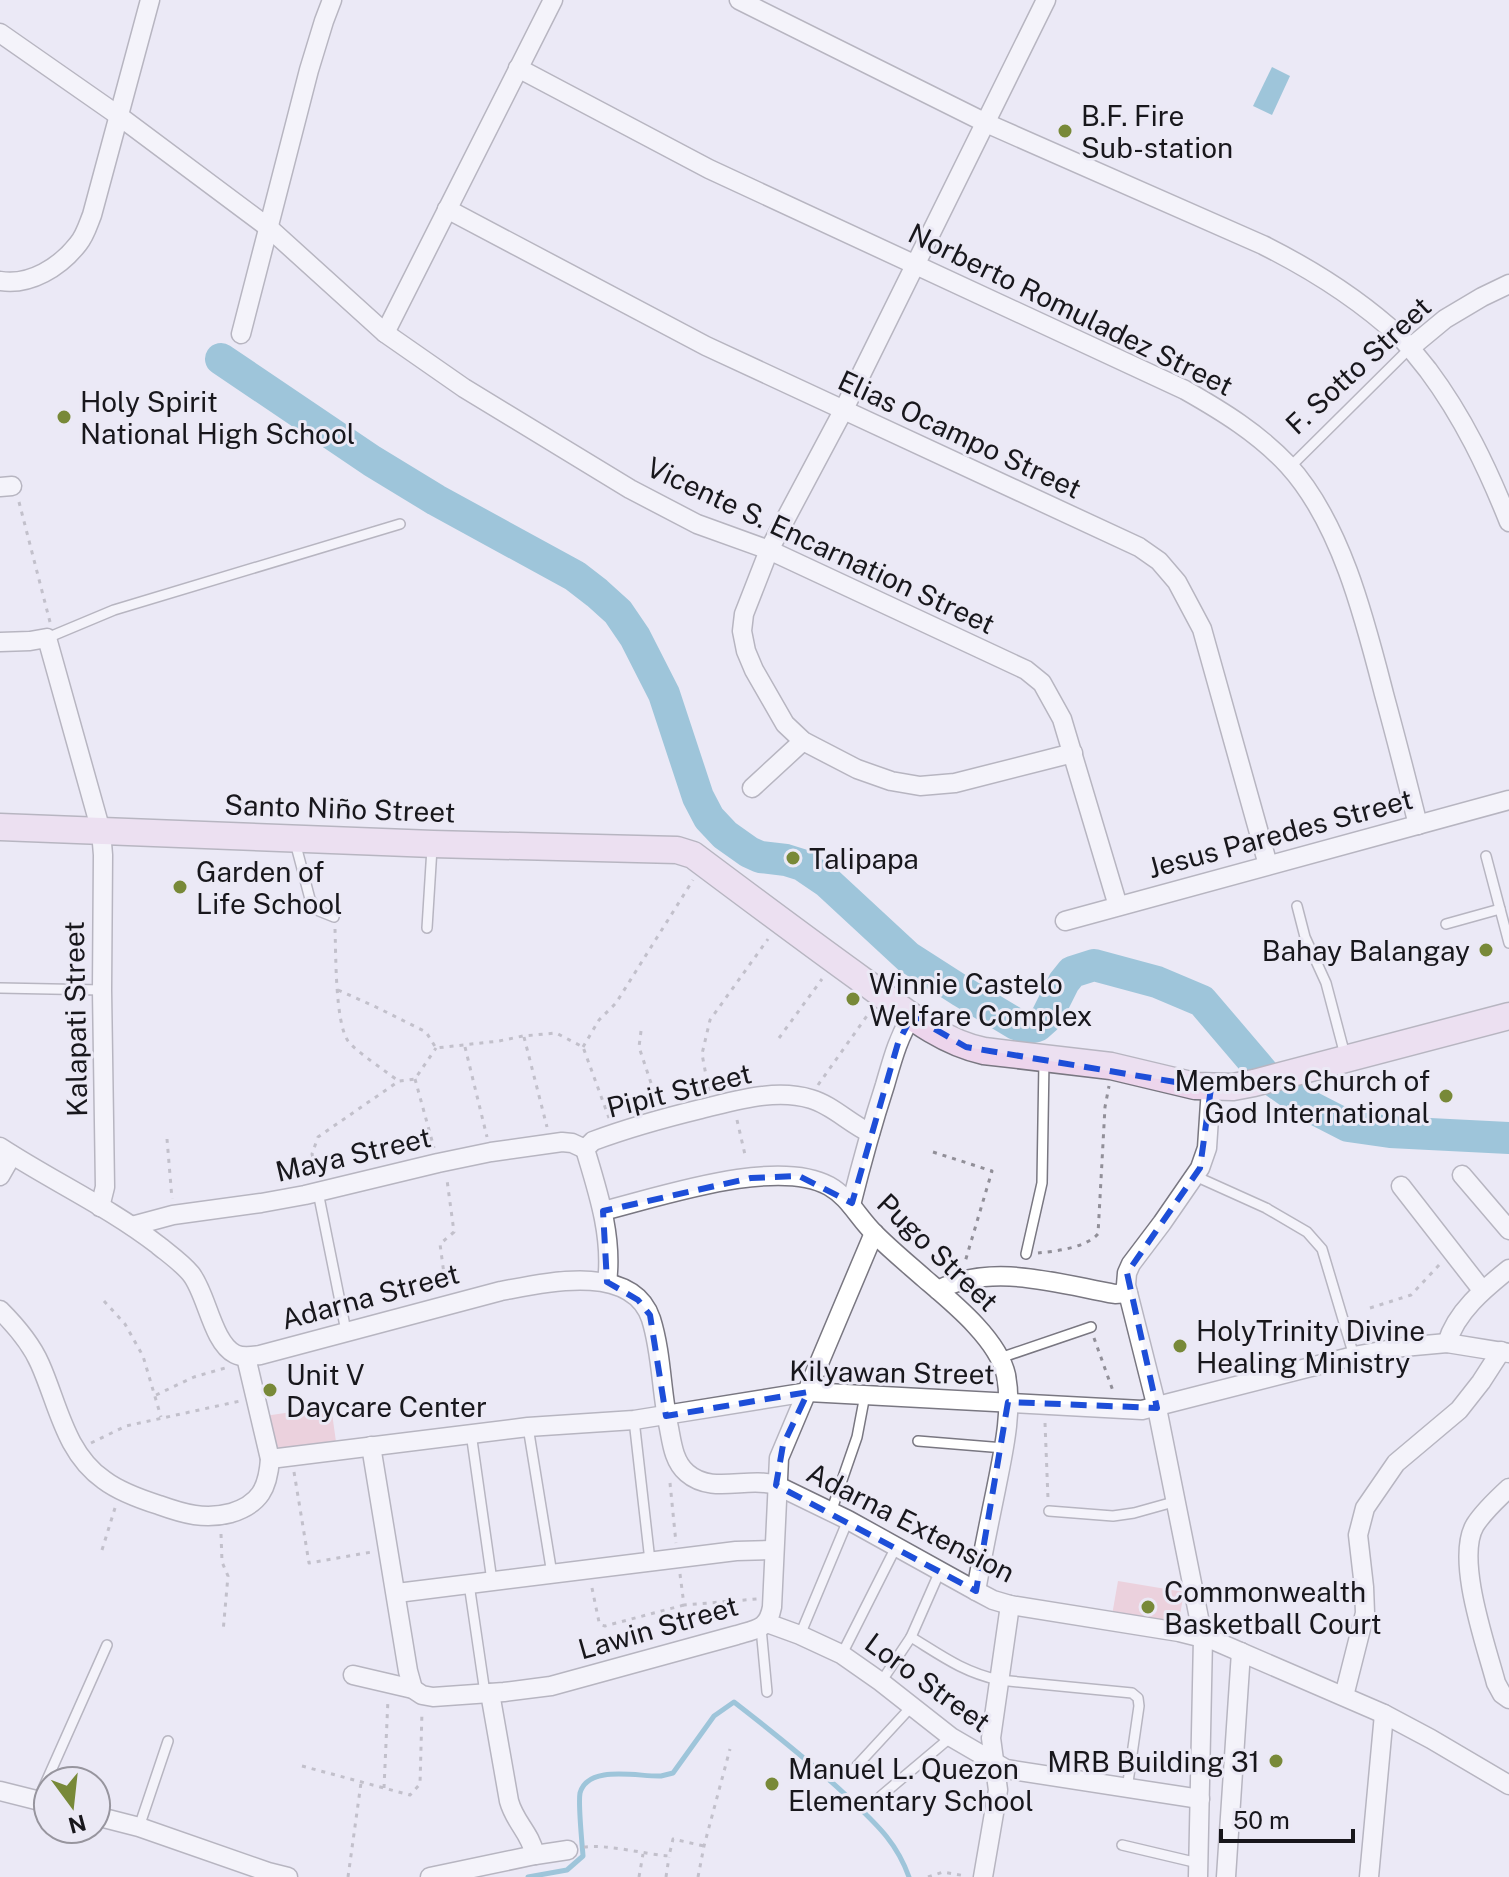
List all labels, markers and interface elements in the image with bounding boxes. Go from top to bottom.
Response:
place label: B.F. Fire Sub-station [1081,99,1233,164]
marker: B.F. Fire Sub-station [1056,122,1074,140]
street label: Norberto Romuladez Street [903,216,1239,402]
street label: F. Sotto Street [1279,289,1437,441]
street label: Elias Ocampo Street [833,363,1087,505]
place label: Holy Spirit National High School [80,385,355,450]
marker: Holy Spirit National High School [55,408,73,426]
street label: Vicente S. Encarnation Street [642,450,1000,640]
street label: Jesus Paredes Street [1144,782,1416,884]
street label: Santo Niño Street [224,787,456,829]
place label: Talipapa [809,842,919,875]
marker: Talipapa [784,849,802,867]
place label: Garden of Life School [196,855,343,920]
marker: Garden of Life School [171,878,189,896]
street label: Kalapati Street [57,921,93,1117]
place label: Bahay Balangay [1262,934,1470,967]
marker: Bahay Balangay [1477,941,1495,959]
place label: Winnie Castelo Welfare Complex [869,967,1092,1032]
marker: Winnie Castelo Welfare Complex [844,990,862,1008]
street label: Pipit Street [603,1056,755,1124]
place label: Members Church of God International [1174,1064,1430,1129]
marker: Members Church of God International [1437,1087,1455,1105]
street label: Maya Street [272,1120,434,1188]
street label: Pugo Street [871,1186,1005,1318]
street label: Adarna Street [277,1256,463,1336]
place label: HolyTrinity Divine Healing Ministry [1196,1314,1425,1379]
marker: HolyTrinity Divine Healing Ministry [1171,1337,1189,1355]
street label: Kilyawan Street [789,1354,995,1390]
place label: Unit V Daycare Center [286,1358,487,1423]
marker: Unit V Daycare Center [261,1381,279,1399]
street label: Adarna Extension [802,1455,1020,1589]
place label: Commonwealth Basketball Court [1164,1575,1382,1640]
street label: Lawin Street [574,1588,742,1666]
marker: Commonwealth Basketball Court [1139,1598,1157,1616]
street label: Loro Street [859,1626,997,1738]
place label: MRB Building 31 [1047,1745,1260,1778]
place label: Manuel L. Quezon Elementary School [788,1752,1034,1817]
marker: MRB Building 31 [1267,1752,1285,1770]
north arrow [32,1765,112,1845]
marker: Manuel L. Quezon Elementary School [763,1775,781,1793]
scale bar [1221,1793,1353,1843]
text: 50 m [1233,1806,1290,1834]
text: N [65,1810,89,1839]

